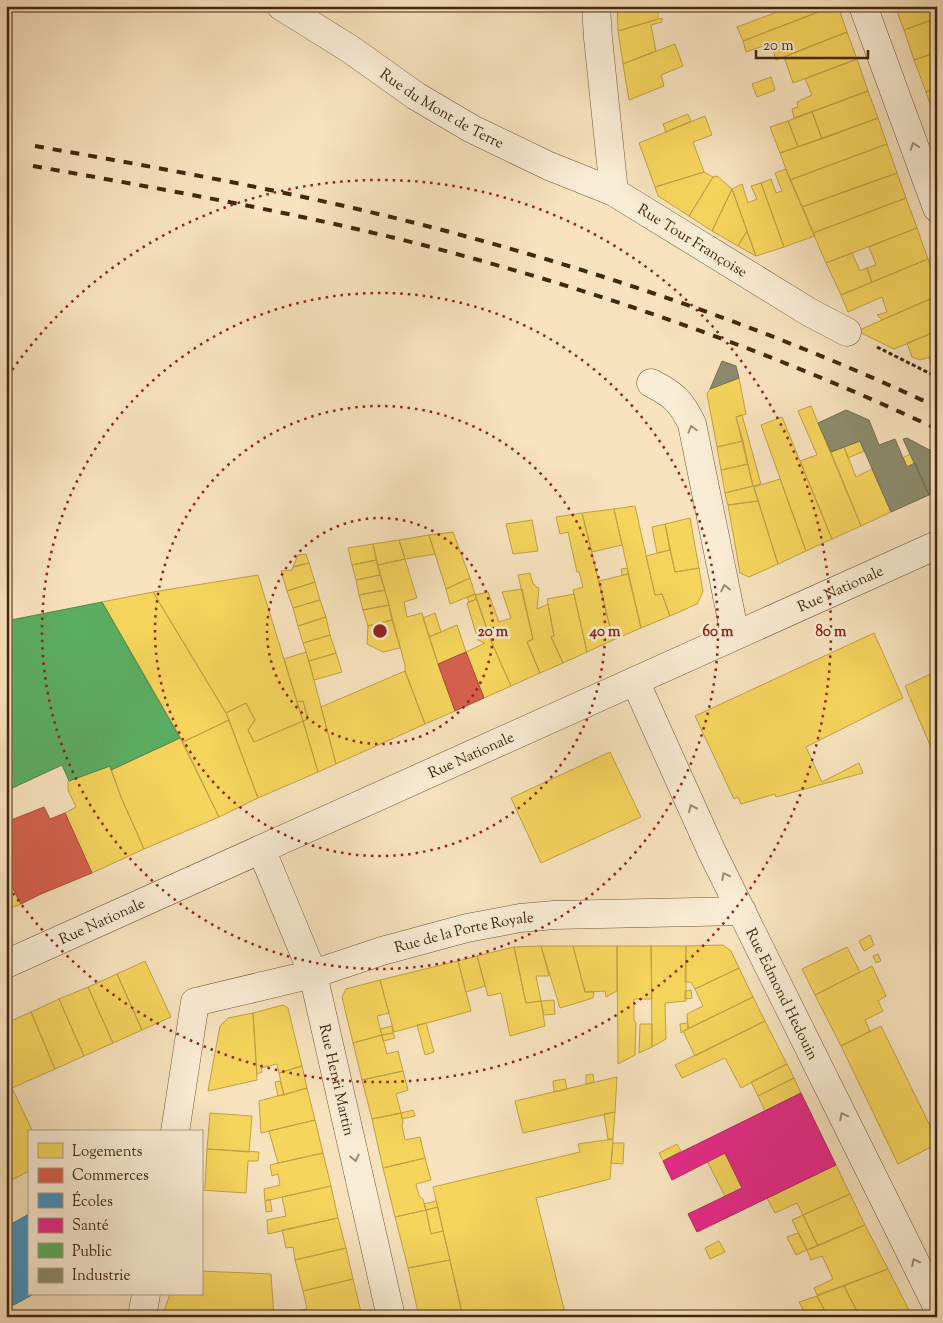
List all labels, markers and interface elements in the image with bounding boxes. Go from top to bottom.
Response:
scale bar [756,28,868,60]
text: 20 m [763,36,794,57]
street label: Rue du Mont de Terre [375,64,507,155]
one-way arrow [910,142,920,150]
street label: Rue Tour Françoise [633,200,751,283]
one-way arrow [687,424,698,433]
street label: Rue Nationale [795,561,887,618]
one-way arrow [721,583,731,592]
centre of rings [371,622,389,640]
text: 20 m [478,622,509,643]
text: 40 m [589,622,621,643]
text: 60 m [703,622,734,643]
text: 80 m [815,622,847,643]
street label: Rue Nationale [425,728,518,785]
one-way arrow [688,804,699,813]
one-way arrow [721,873,731,882]
street label: Rue Nationale [56,894,149,951]
street label: Rue de la Porte Royale [392,908,535,959]
street label: Rue Edmond Hedouin [739,925,823,1064]
street label: Rue Henri Martin [313,1022,359,1138]
one-way arrow [839,1112,849,1121]
legend [28,1130,202,1296]
text: Logements [72,1142,143,1163]
one-way arrow [349,1153,360,1162]
text: Commerces [72,1166,149,1187]
text: Écoles [72,1191,113,1213]
text: Santé [72,1216,109,1237]
text: Public [72,1242,112,1263]
one-way arrow [911,1258,921,1267]
text: Industrie [72,1266,130,1287]

